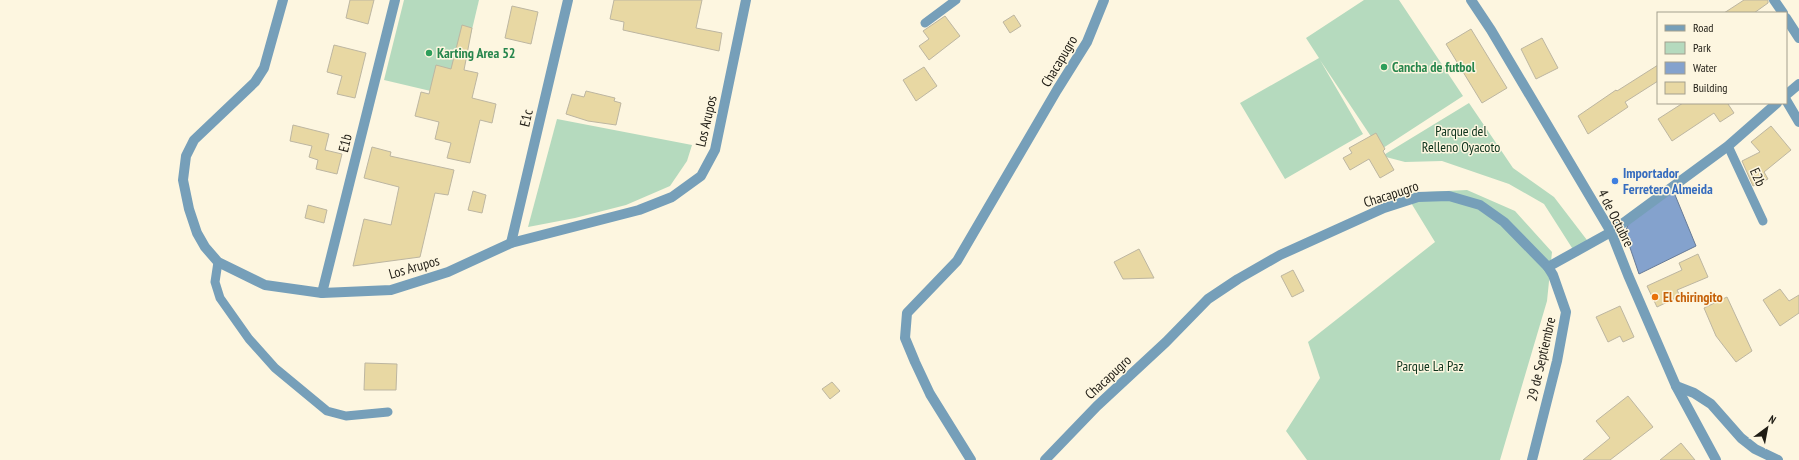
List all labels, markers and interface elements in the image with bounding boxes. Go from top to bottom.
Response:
legend [1657,12,1787,104]
text: Road [1693,20,1713,35]
street label: Chacapugro [1037,32,1081,90]
text: Park [1693,40,1711,55]
place label: Karting Area 52 [437,44,516,62]
marker: Karting Area 52 [424,48,434,58]
place label: Cancha de futbol [1392,58,1476,76]
text: Water [1693,60,1718,75]
marker: Cancha de futbol [1379,62,1389,72]
text: Building [1693,80,1728,95]
street label: Los Arupos [691,93,721,148]
street label: E1c [515,108,537,128]
park label: Parque del Relleno Oyacoto [1422,122,1500,156]
street label: E1b [334,132,356,154]
place label: Importador Ferretero Almeida [1623,164,1713,198]
street label: E2b [1746,165,1770,189]
marker: Importador Ferretero Almeida [1610,176,1620,186]
street label: Chacapugro [1361,177,1421,211]
street label: 4 de Octubre [1594,186,1638,250]
street label: Los Arupos [387,251,442,283]
place label: El chiringito [1663,288,1723,306]
marker: El chiringito [1650,292,1660,302]
street label: 29 de Septiembre [1523,315,1559,403]
street label: Chacapugro [1081,351,1135,403]
park label: Parque La Paz [1396,357,1464,375]
north arrow [1747,408,1787,448]
text: N [1766,412,1779,427]

